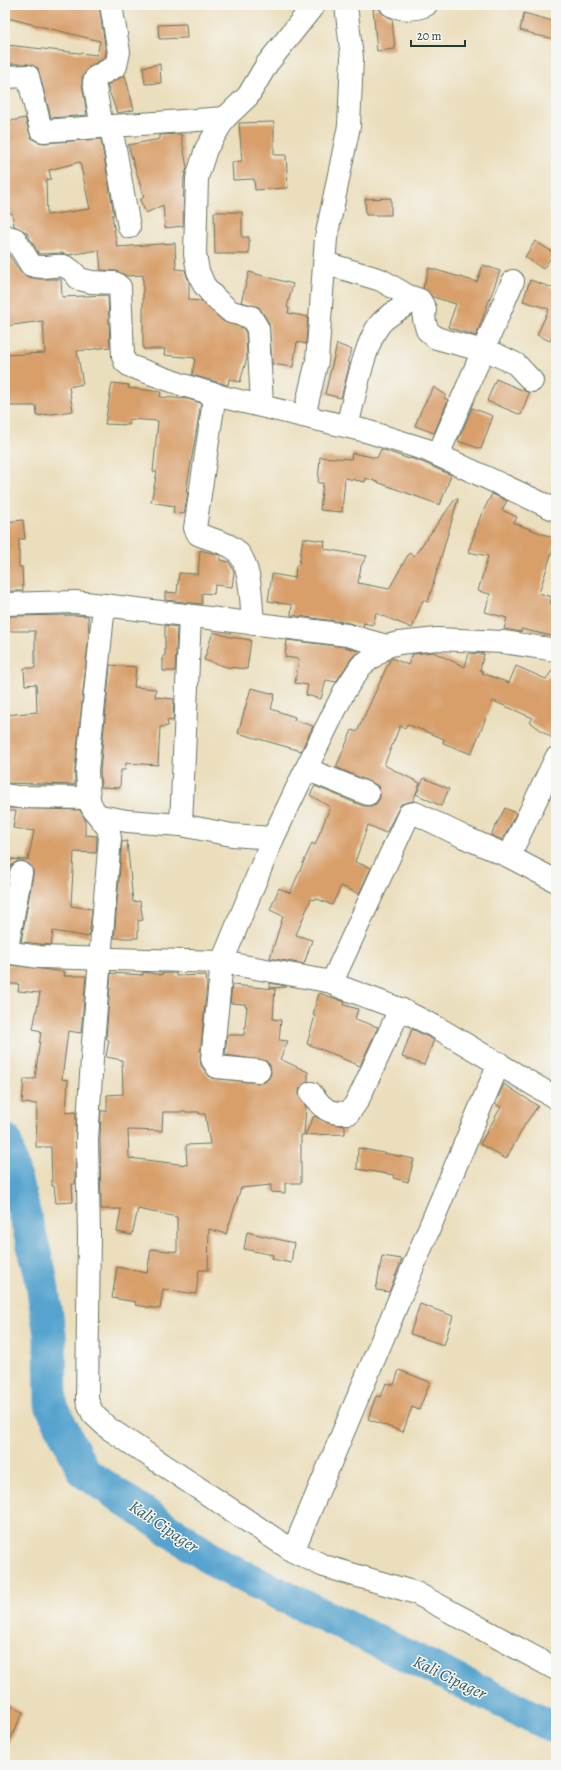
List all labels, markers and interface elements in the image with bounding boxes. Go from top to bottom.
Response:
scale bar [411,22,465,48]
text: 20 m [417,28,441,44]
water label: Kali Cipager [125,1495,204,1559]
water label: Kali Cipager [409,1650,491,1706]

